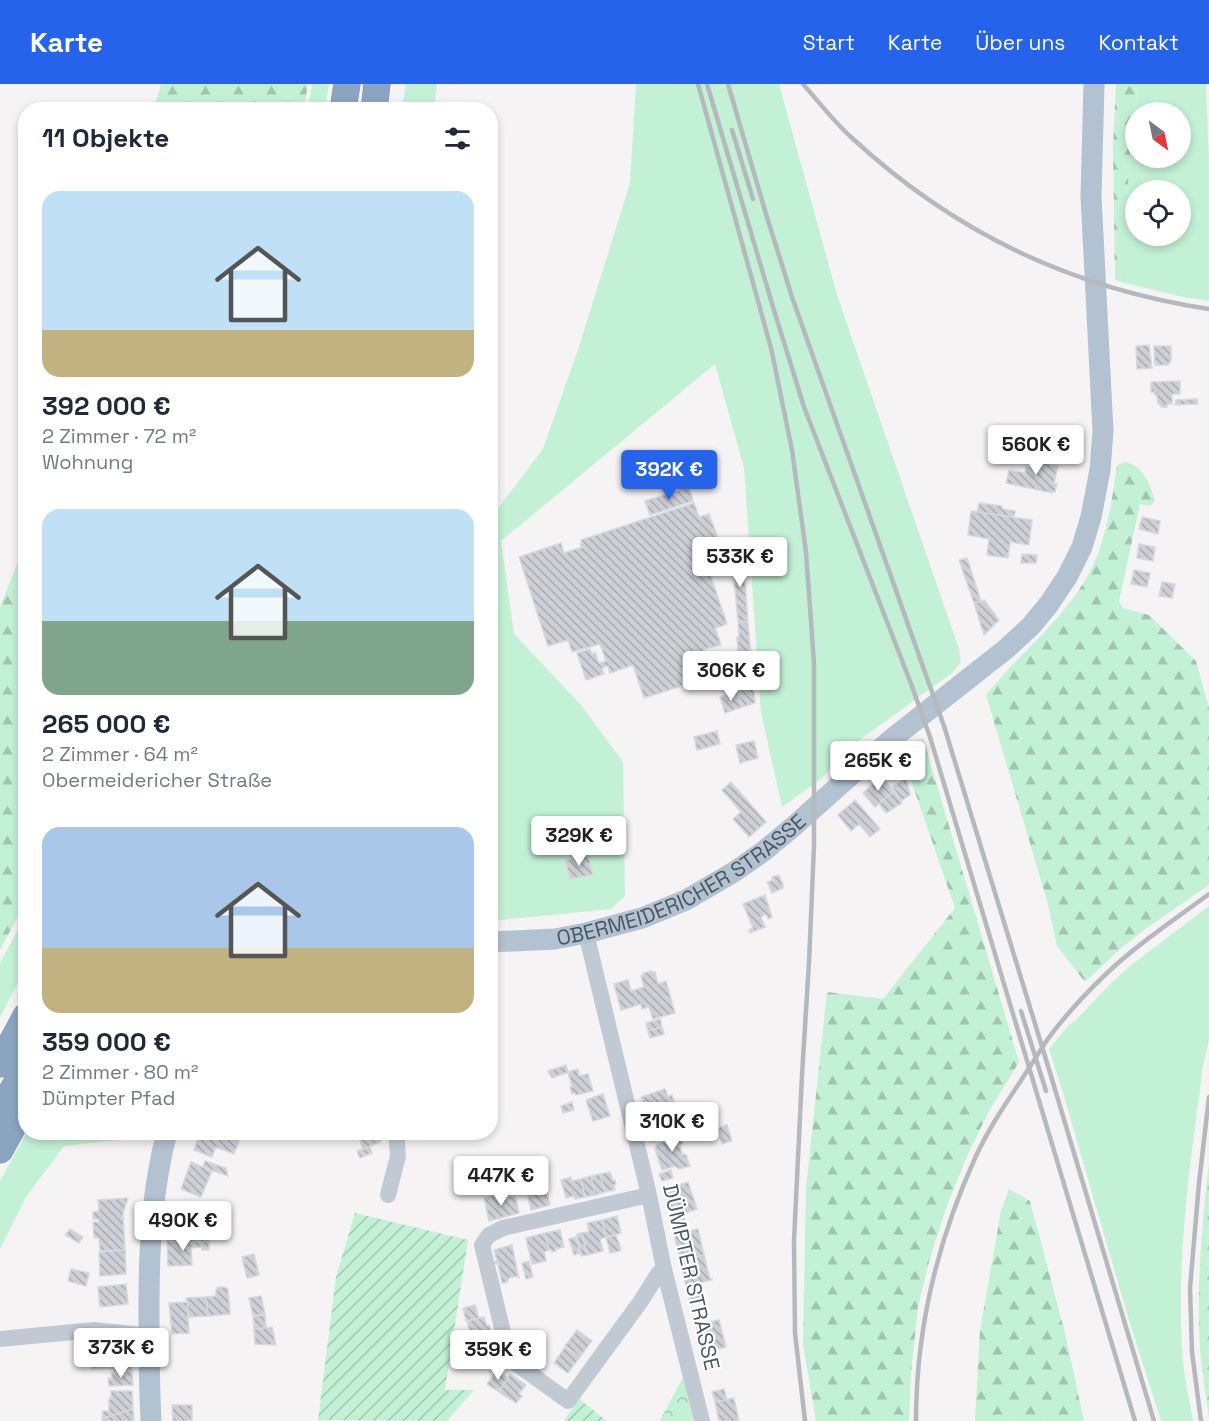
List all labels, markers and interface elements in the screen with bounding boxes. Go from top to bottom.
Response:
text: Karte [30,24,103,60]
text: Start [803,29,855,56]
text: Karte [888,29,942,56]
text: Über uns [975,29,1065,56]
text: Kontakt [1098,29,1179,56]
north arrow [1125,102,1191,168]
map controls [1125,102,1191,246]
text: 11 Objekte [42,121,169,155]
icon: filters [441,122,474,155]
button: locate [1125,180,1191,246]
icon: home [204,230,312,338]
text: 392 000 € [42,389,171,423]
text: 2 Zimmer · 72 m² [42,423,196,449]
pin: 560K € [987,425,1085,476]
text: 560K € [1002,431,1070,457]
text: Wohnung [42,449,133,475]
pin: 392K € [620,450,718,501]
text: 392K € [635,456,703,482]
pin: 533K € [691,537,789,588]
text: 533K € [706,543,774,569]
icon: home [204,548,312,656]
pin: 306K € [682,651,780,702]
text: 306K € [697,657,765,683]
text: 265 000 € [42,707,171,741]
text: 2 Zimmer · 64 m² [42,741,198,767]
pin: 265K € [829,741,927,792]
text: 265K € [844,747,912,773]
text: Obermeidericher Straße [42,767,272,793]
street label: OBERMEIDERICHER STRASSE [554,808,811,951]
pin: 329K € [530,816,628,867]
text: 329K € [545,822,613,848]
icon: home [204,866,312,974]
text: 359 000 € [42,1025,171,1059]
text: 2 Zimmer · 80 m² [42,1059,198,1085]
text: Dümpter Pfad [42,1085,175,1111]
pin: 310K € [623,1102,721,1153]
text: 310K € [640,1108,704,1134]
pin: 447K € [452,1156,550,1207]
text: 447K € [468,1162,534,1188]
street label: DÜMPTER STRASSE [657,1181,726,1373]
pin: 490K € [134,1201,232,1252]
text: 490K € [148,1207,218,1233]
pin: 373K € [72,1328,170,1379]
pin: 359K € [449,1330,547,1381]
text: 373K € [88,1334,154,1360]
text: 359K € [464,1336,532,1362]

